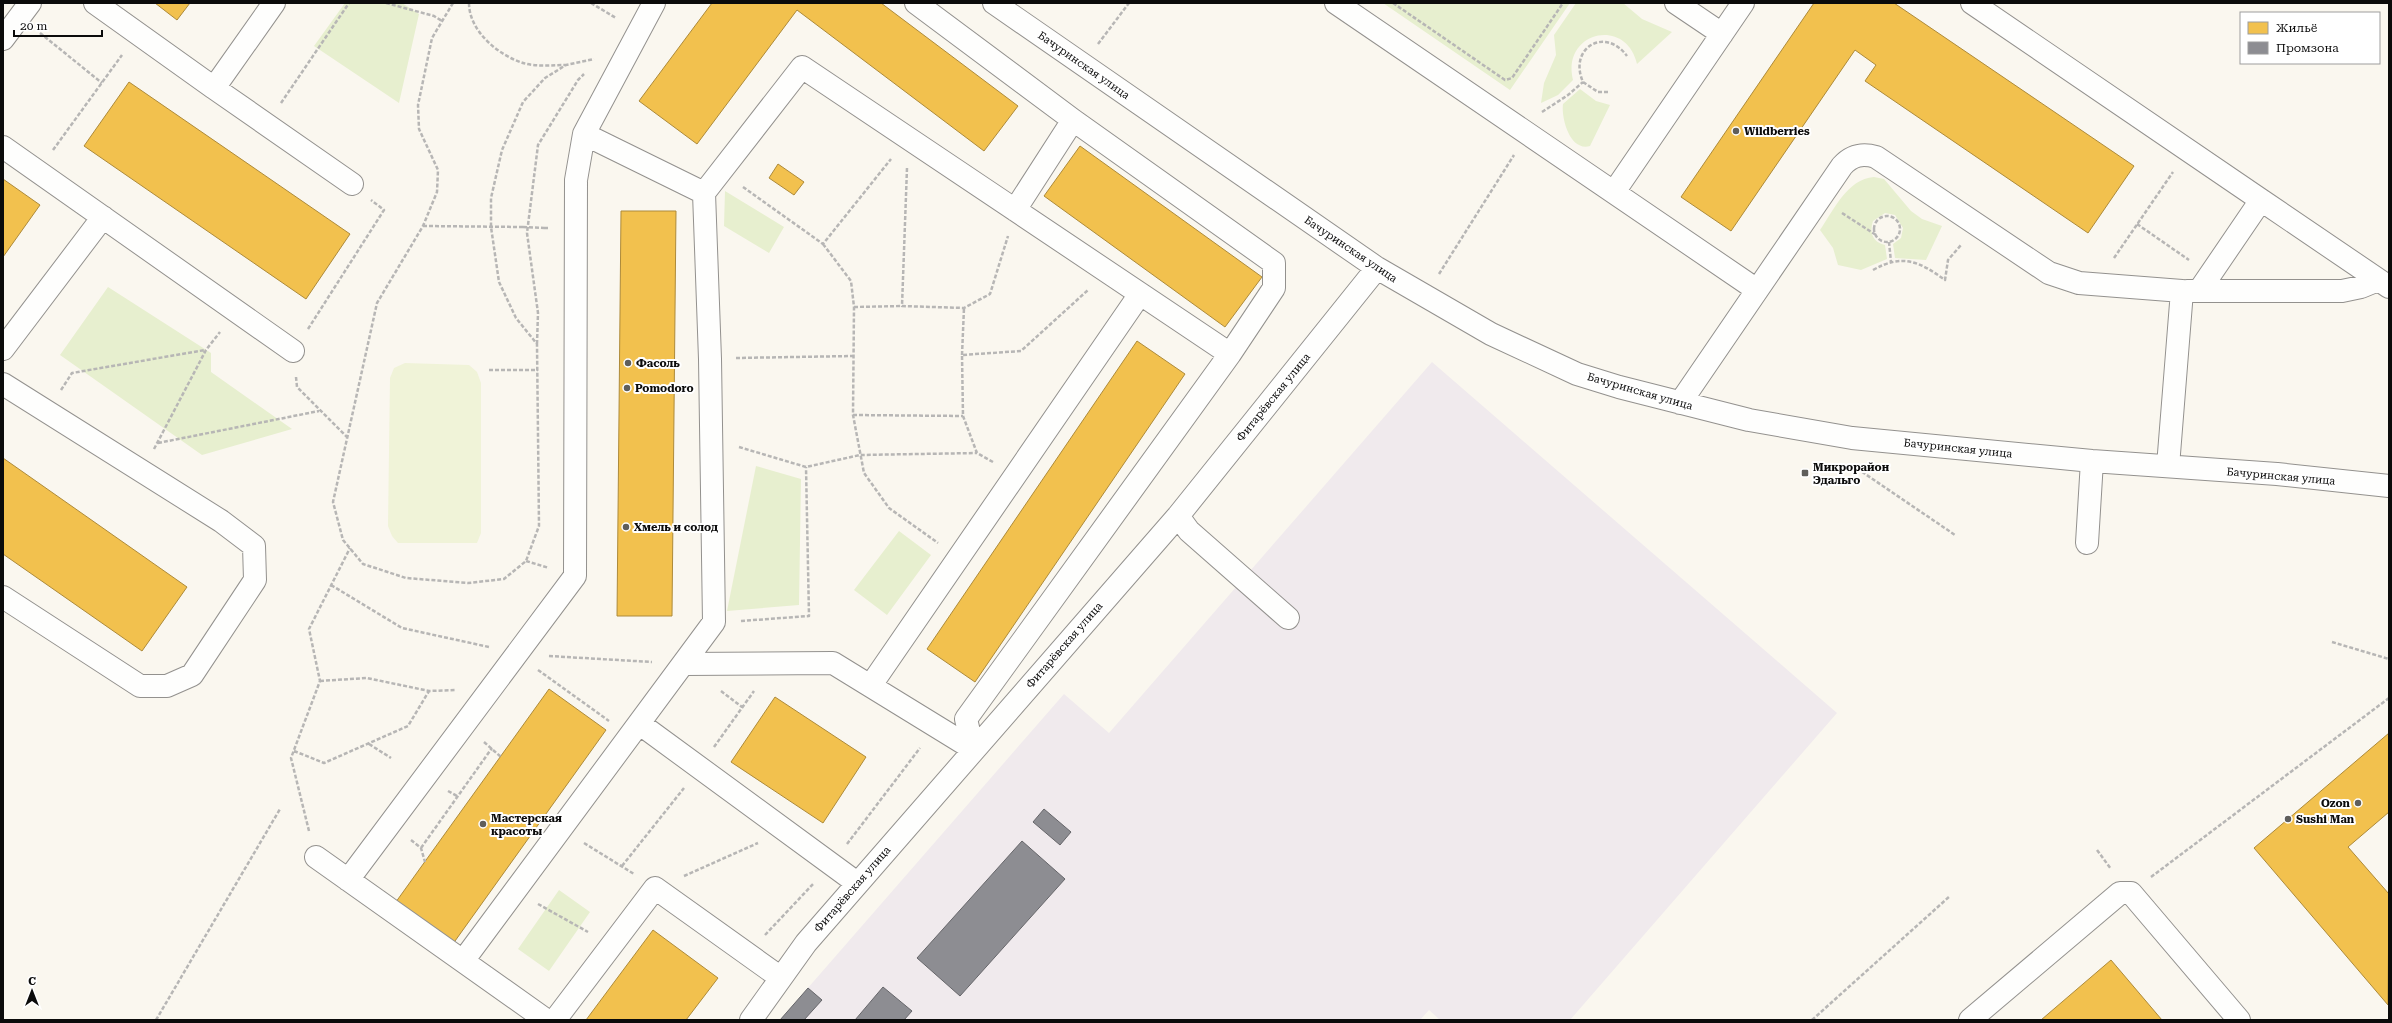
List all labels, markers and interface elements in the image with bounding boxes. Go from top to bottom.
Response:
scale bar [14,12,102,38]
legend [2240,12,2380,64]
text: 20 m [20,19,47,33]
text: Жильё [2276,21,2318,35]
street label: Бачуринская улица [1035,29,1132,102]
text: Промзона [2276,41,2339,55]
place label: Wildberries [1744,125,1810,138]
marker: Wildberries [1731,126,1741,136]
street label: Бачуринская улица [1302,213,1400,285]
street label: Фитарёвская улица [1234,350,1313,444]
place label: Фасоль [636,357,680,370]
marker: Фасоль [623,358,633,368]
street label: Бачуринская улица [1586,370,1694,413]
place label: Pomodoro [635,382,694,395]
marker: Pomodoro [622,383,632,393]
street label: Бачуринская улица [1903,436,2013,461]
place label: Микрорайон Эдальго [1813,461,1890,487]
street label: Бачуринская улица [2226,465,2336,488]
marker: Микрорайон Эдальго [1800,468,1810,478]
place label: Хмель и солод [634,521,718,534]
marker: Хмель и солод [621,522,631,532]
street label: Фитарёвская улица [1023,600,1105,691]
place label: Ozon [2321,797,2351,810]
marker: Ozon [2353,798,2363,808]
place label: Мастерская красоты [491,812,562,838]
place label: Sushi Man [2296,813,2355,826]
marker: Sushi Man [2283,814,2293,824]
marker: Мастерская красоты [478,819,488,829]
street label: Фитарёвская улица [811,844,893,935]
north arrow [12,971,52,1011]
text: С [28,975,36,988]

